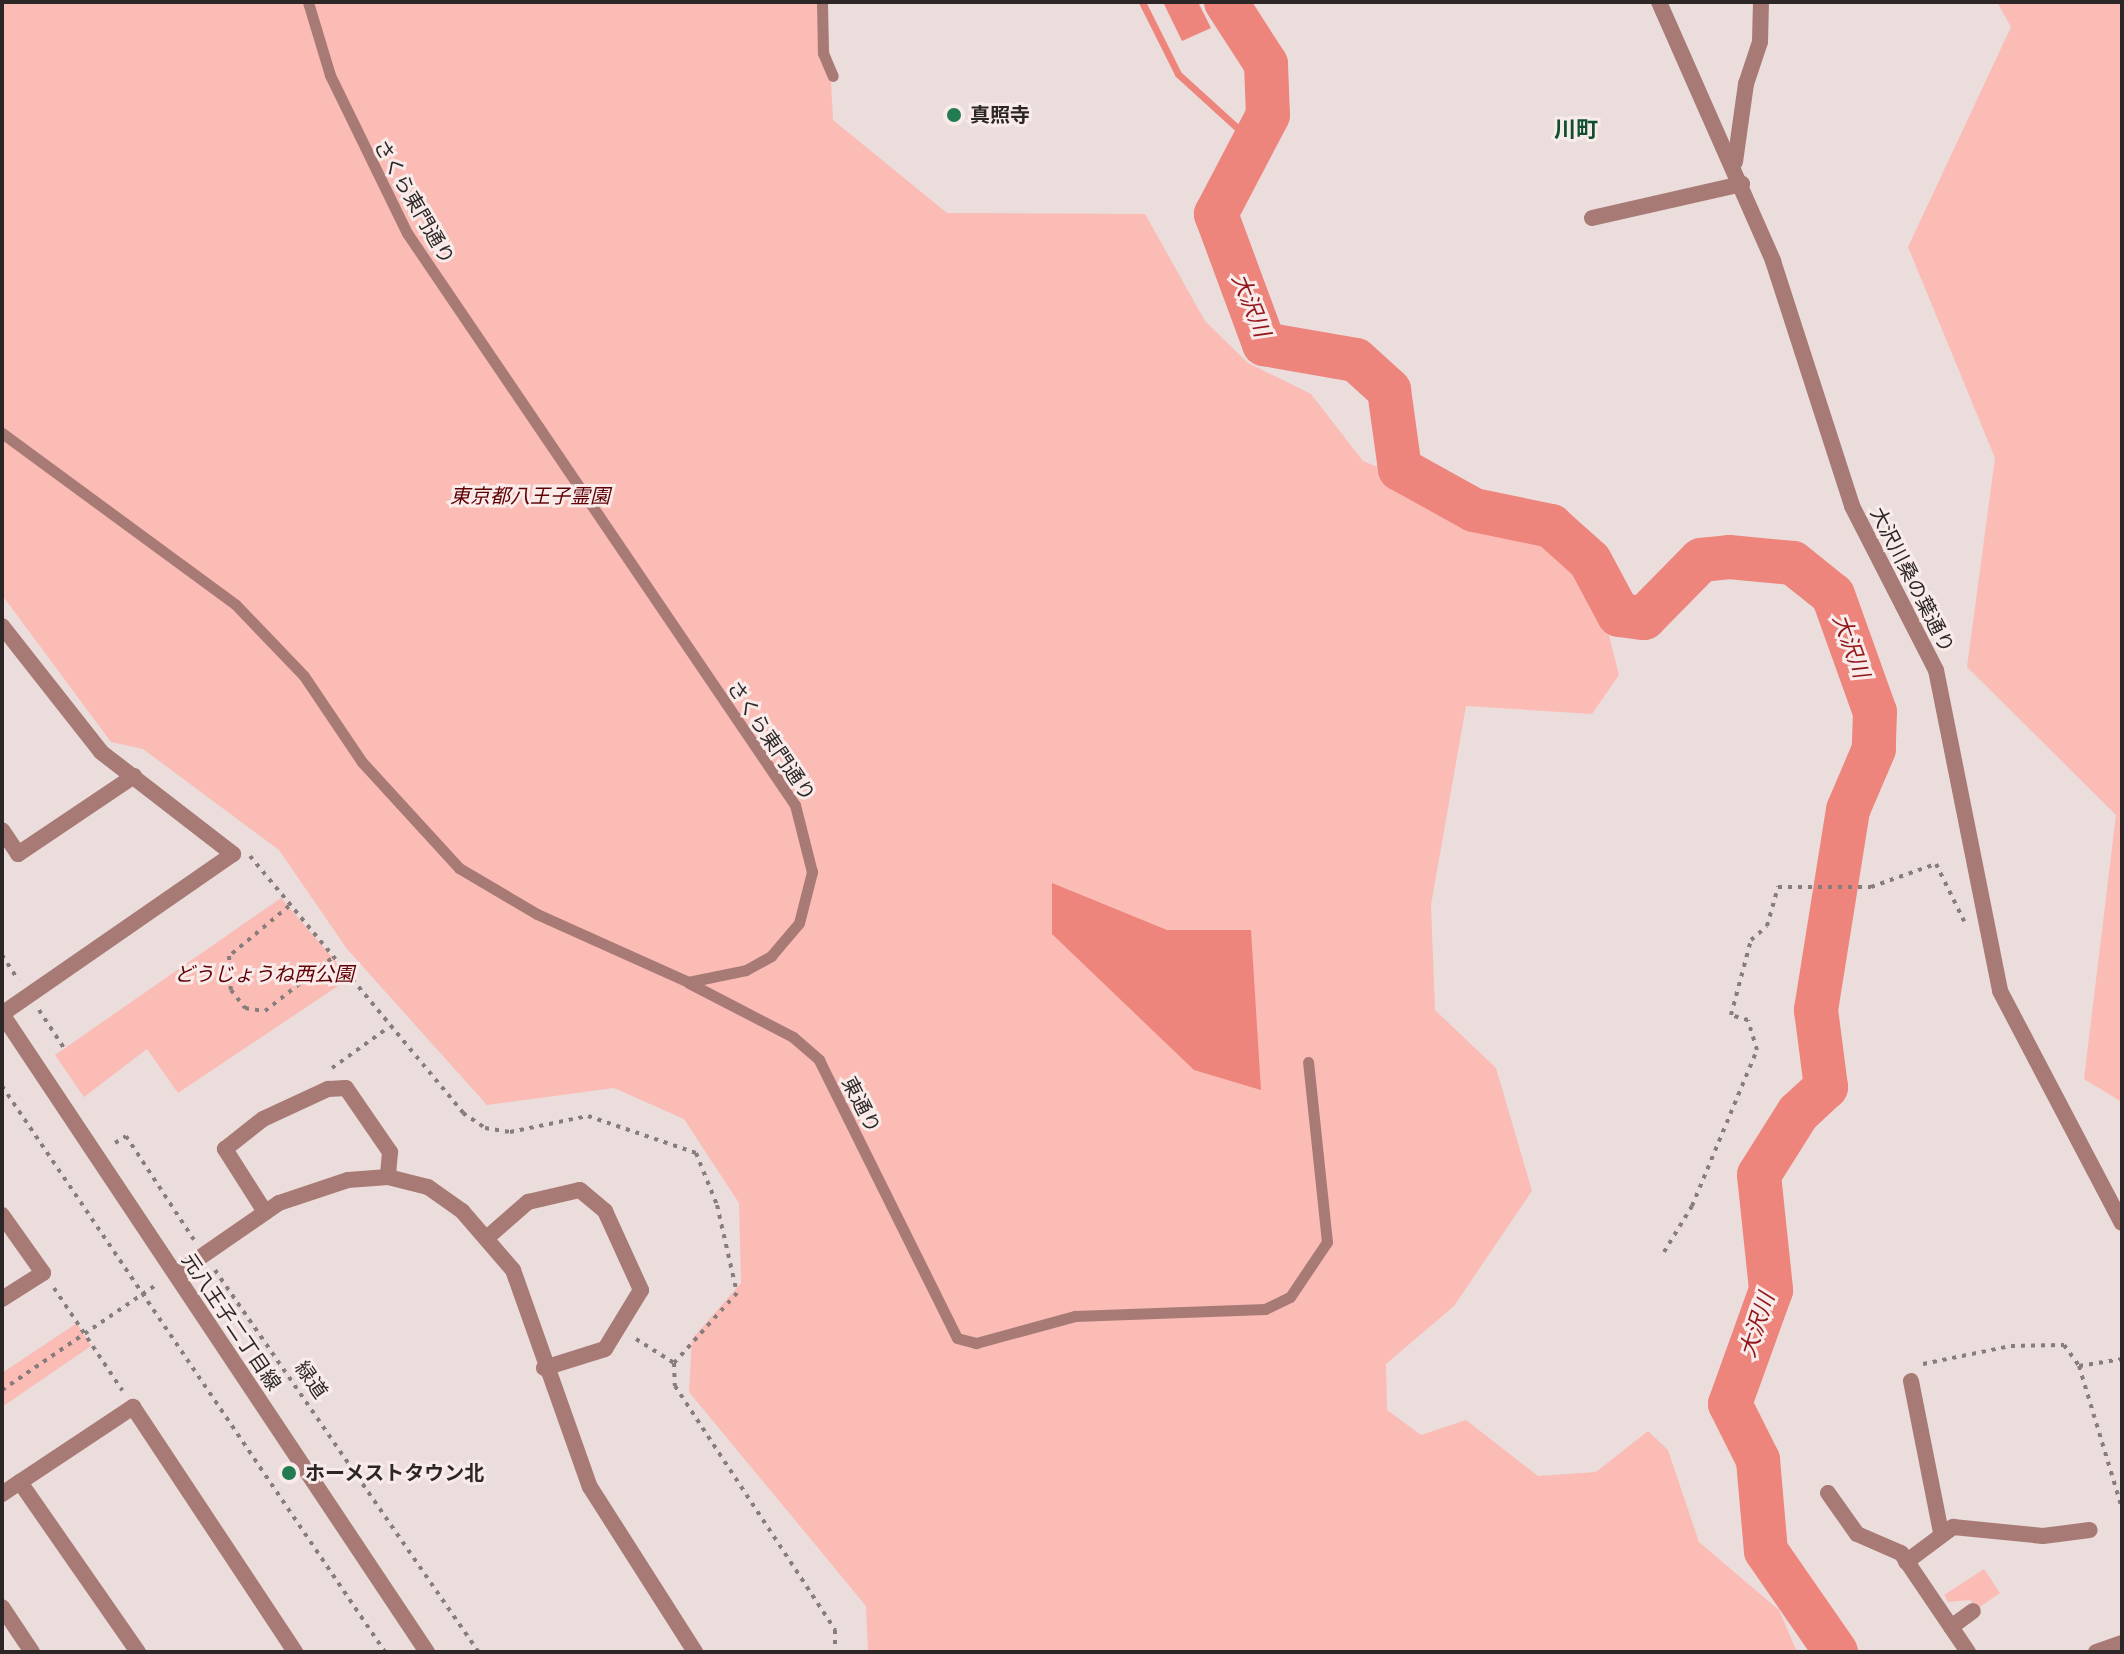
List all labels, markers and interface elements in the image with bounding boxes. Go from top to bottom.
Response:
place label: 真照寺 [970,103,1030,127]
marker: 真照寺 [945,106,963,124]
district label: 川町 [1554,117,1598,143]
street label: さくら東門通り [369,135,459,269]
water label: 大沢川 [1226,269,1276,341]
park label: 東京都八王子霊園 [450,484,610,508]
street label: 大沢川桑の葉通り [1865,503,1959,657]
water label: 大沢川 [1827,610,1875,682]
street label: さくら東門通り [722,676,820,806]
park label: どうじょうね西公園 [174,962,354,986]
street label: 東通り [837,1073,885,1137]
street label: 元八王子二丁目線 [176,1249,286,1395]
water label: 大沢川 [1734,1290,1780,1360]
street label: 緑道 [290,1357,332,1403]
place label: ホーメストタウン北 [305,1461,485,1485]
marker: ホーメストタウン北 [280,1464,298,1482]

